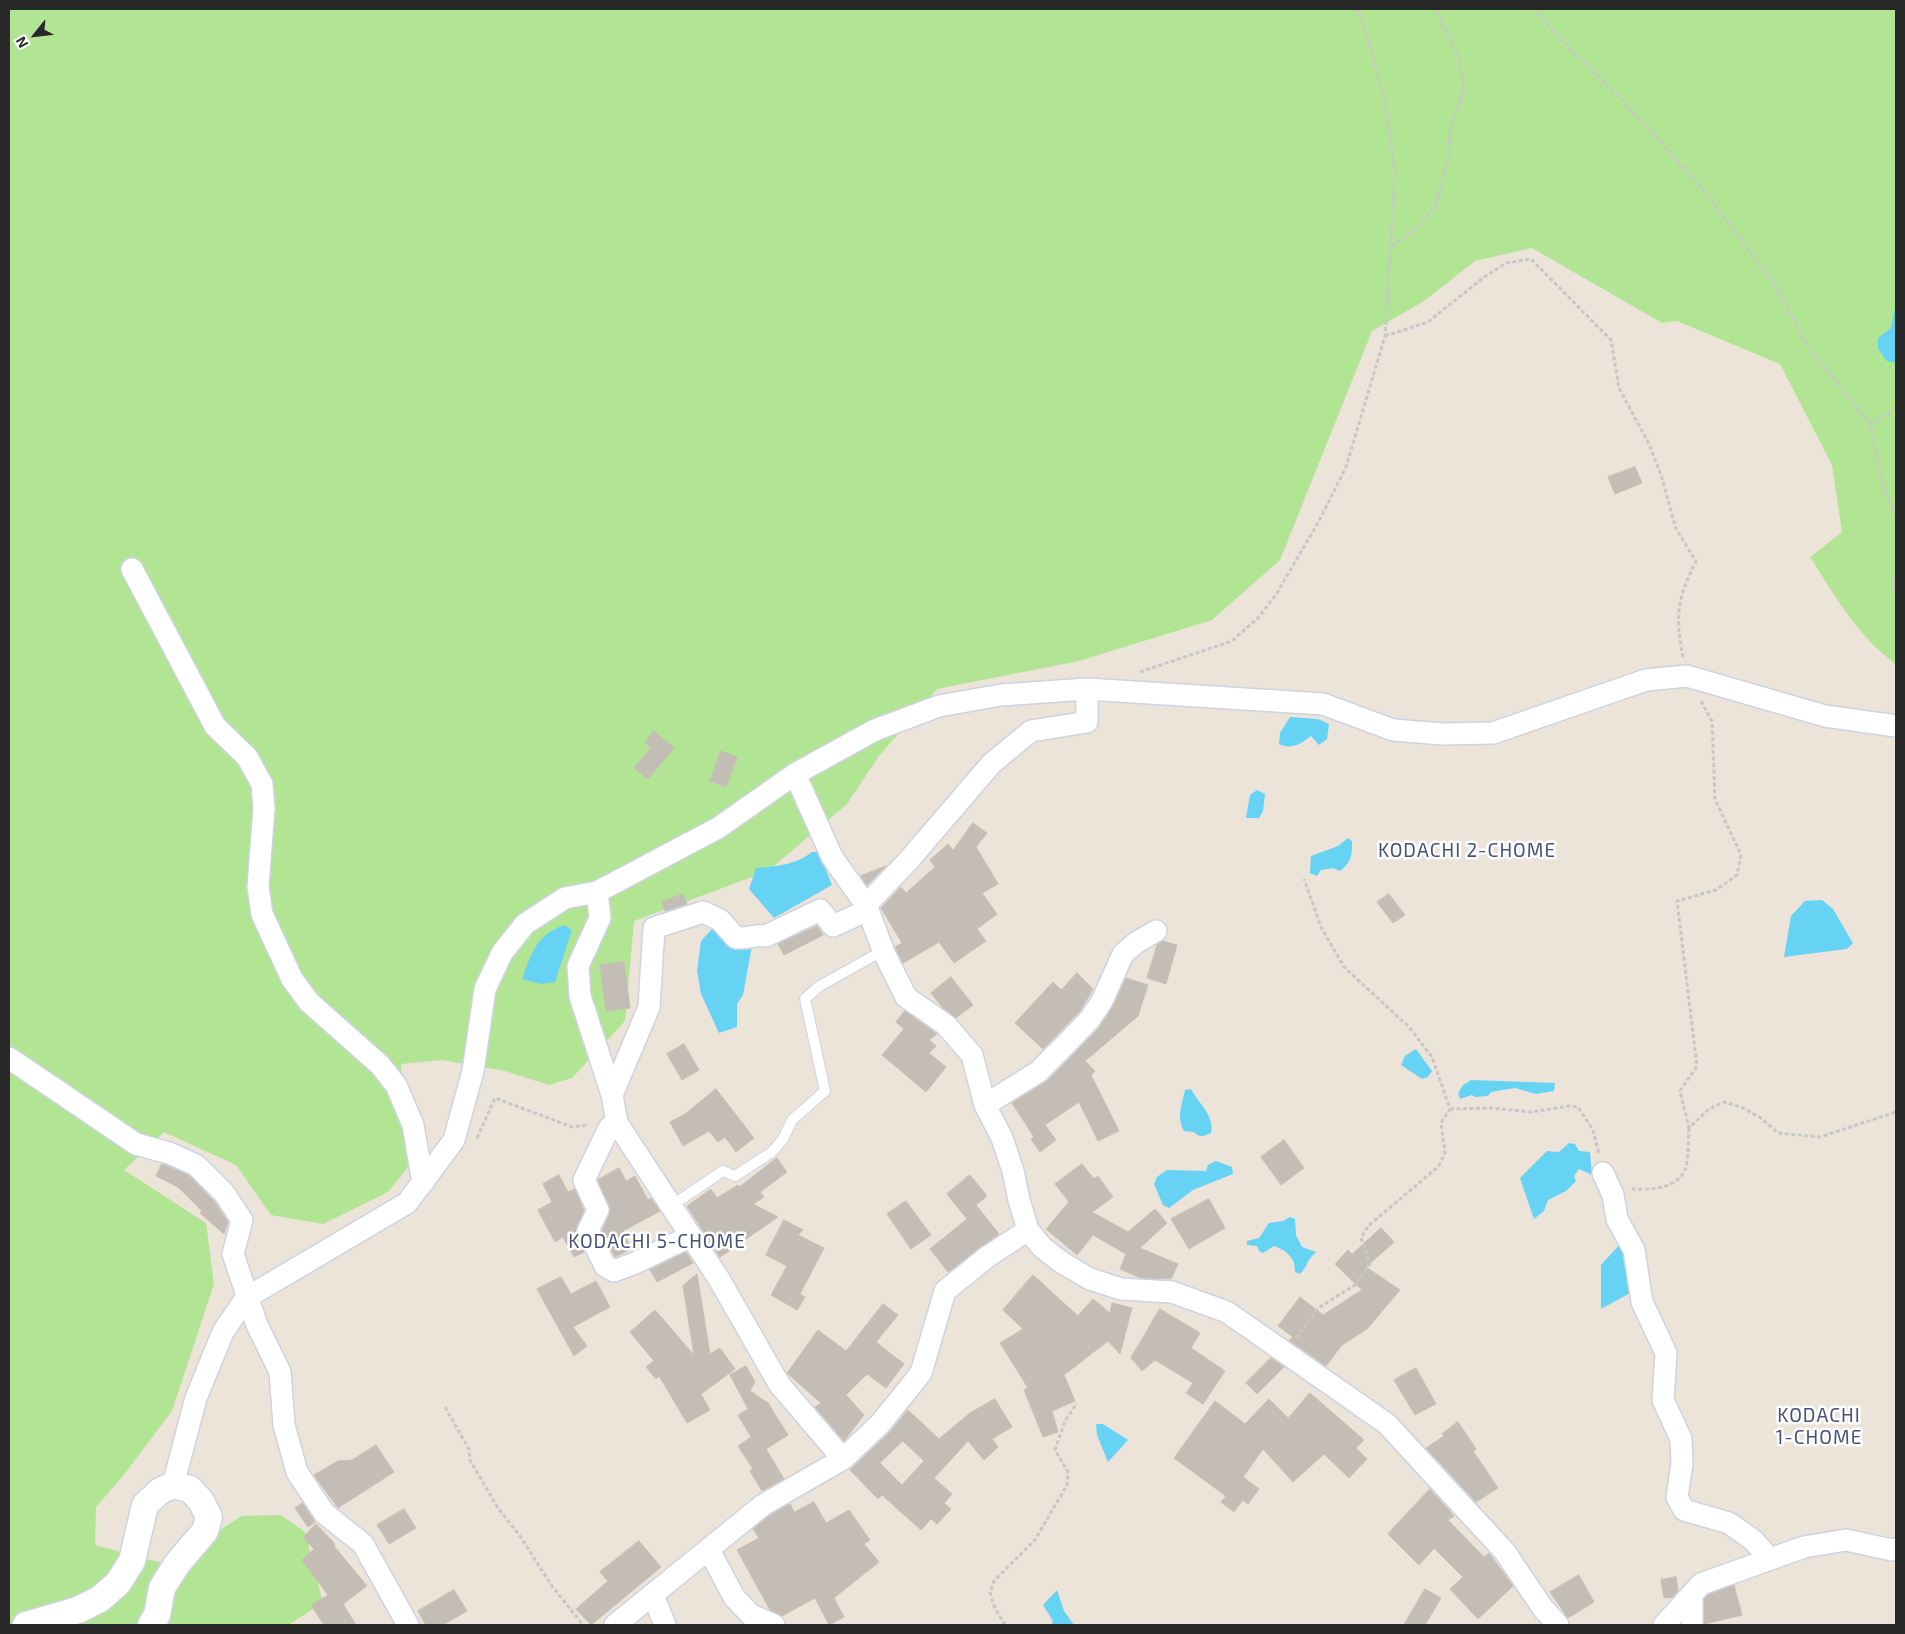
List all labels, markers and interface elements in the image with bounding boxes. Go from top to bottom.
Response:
north arrow [10,10,60,60]
text: N [12,34,31,51]
district label: KODACHI 2-CHOME [1376,840,1558,862]
district label: KODACHI 5-CHOME [566,1231,748,1253]
district label: KODACHI 1-CHOME [1775,1405,1863,1449]

